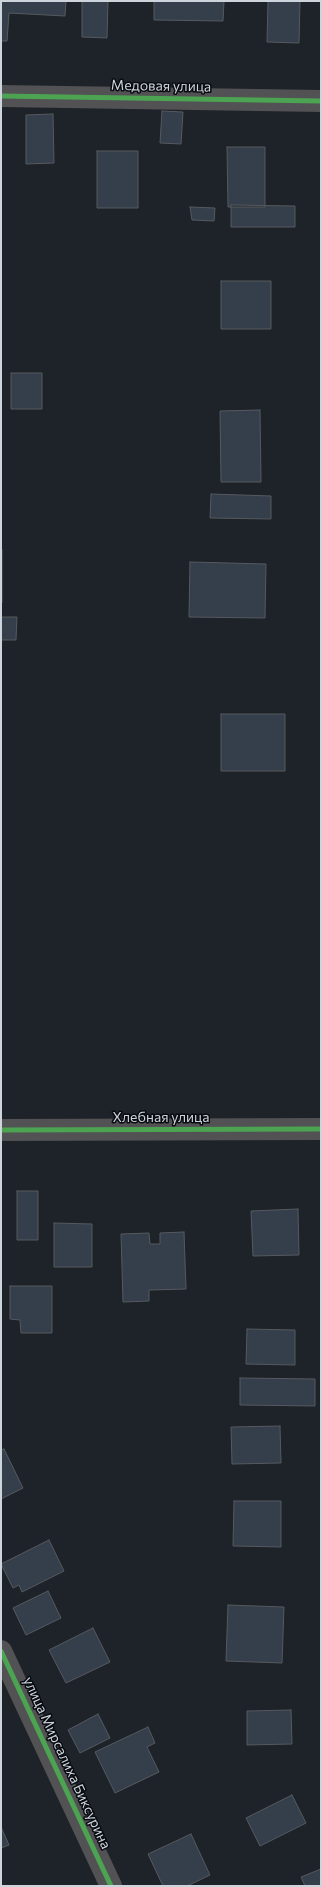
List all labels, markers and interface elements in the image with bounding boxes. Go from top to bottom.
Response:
street label: Медовая улица [111,77,211,95]
street label: Хлебная улица [112,1109,210,1125]
street label: улица Мирсалиха Биксурина [20,1674,114,1852]

